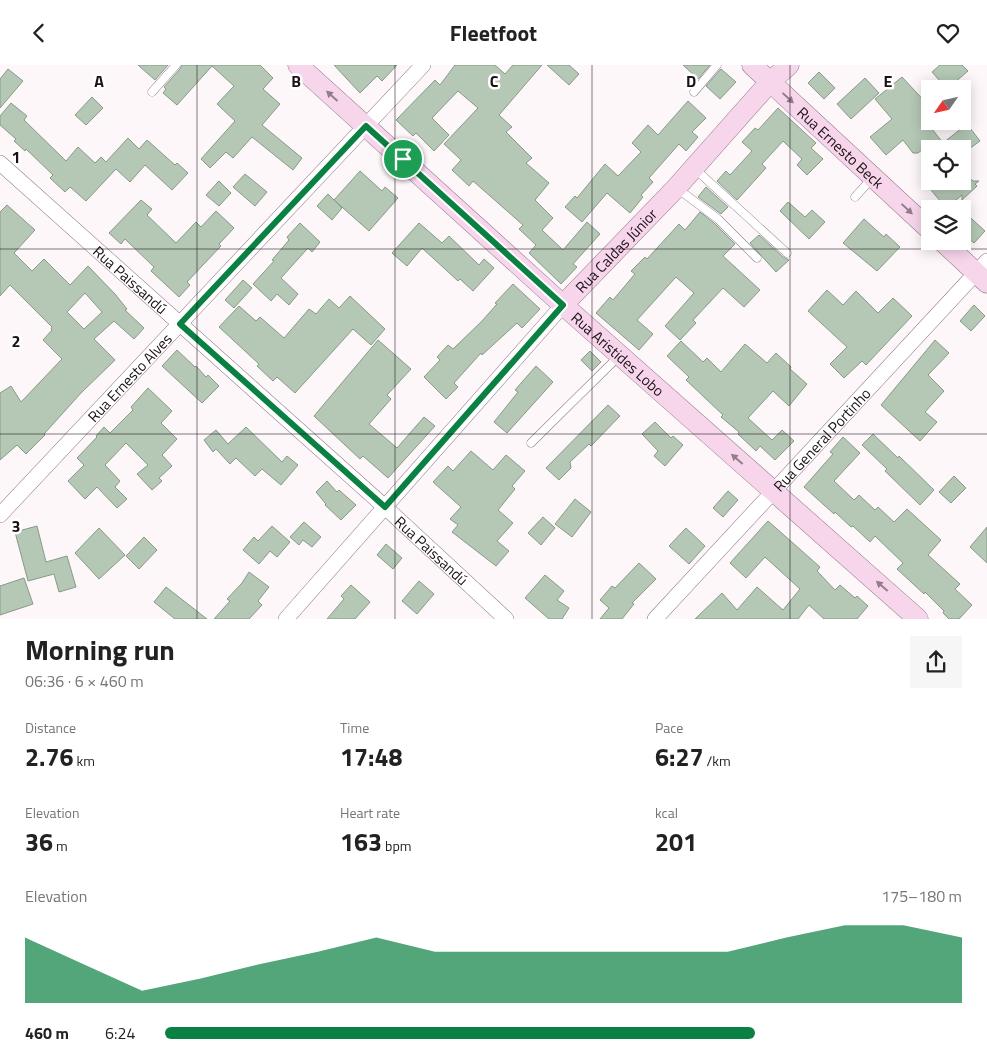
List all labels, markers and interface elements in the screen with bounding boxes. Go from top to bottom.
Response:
text: Fleetfoot [450,16,537,50]
icon: back [25,19,53,47]
icon: heart [934,19,962,47]
text: A [94,69,104,93]
text: B [291,69,301,93]
text: C [490,69,499,93]
text: D [686,69,696,93]
text: E [884,69,893,93]
north arrow [921,80,971,130]
map controls [921,80,971,250]
one-way arrow [326,90,339,101]
one-way arrow [781,92,793,104]
street label: Rua Ernesto Beck [792,101,889,193]
pin [382,138,424,180]
button: locate [921,140,971,190]
text: 1 [12,145,20,169]
icon: arrive [389,145,417,173]
button: layers [921,200,971,250]
street label: Rua Caldas Júnior [569,203,662,298]
one-way arrow [900,203,912,215]
street label: Rua Paissandú [88,240,173,319]
street label: Rua Aristides Lobo [566,306,670,401]
street label: Rua Ernesto Alves [82,328,177,427]
text: 2 [12,329,20,353]
street label: Rua General Portinho [767,382,876,497]
one-way arrow [732,453,744,465]
street label: Rua Paissandú [390,510,474,590]
text: 3 [12,514,20,538]
one-way arrow [876,580,888,592]
text: Morning run [25,628,175,671]
button: share [910,636,962,688]
text: 06:36 · 6 × 460 m [25,669,144,693]
text: Distance [25,717,76,738]
text: Time [340,717,369,738]
text: Pace [655,717,683,738]
text: 2.76 [25,738,73,776]
text: 17:48 [340,738,402,776]
text: 6:27 [655,738,703,776]
text: km [73,750,95,771]
text: /km [703,750,731,771]
text: Elevation [25,802,79,823]
text: Heart rate [340,802,400,823]
text: kcal [655,802,678,823]
text: 36 [25,823,53,861]
text: 163 [340,823,382,861]
text: 201 [655,823,697,861]
text: m [53,835,68,856]
text: bpm [382,835,412,856]
text: Elevation [25,884,87,908]
text: 175–180 m [881,884,962,908]
text: 460 m [25,1021,69,1045]
text: 6:24 [105,1021,135,1045]

